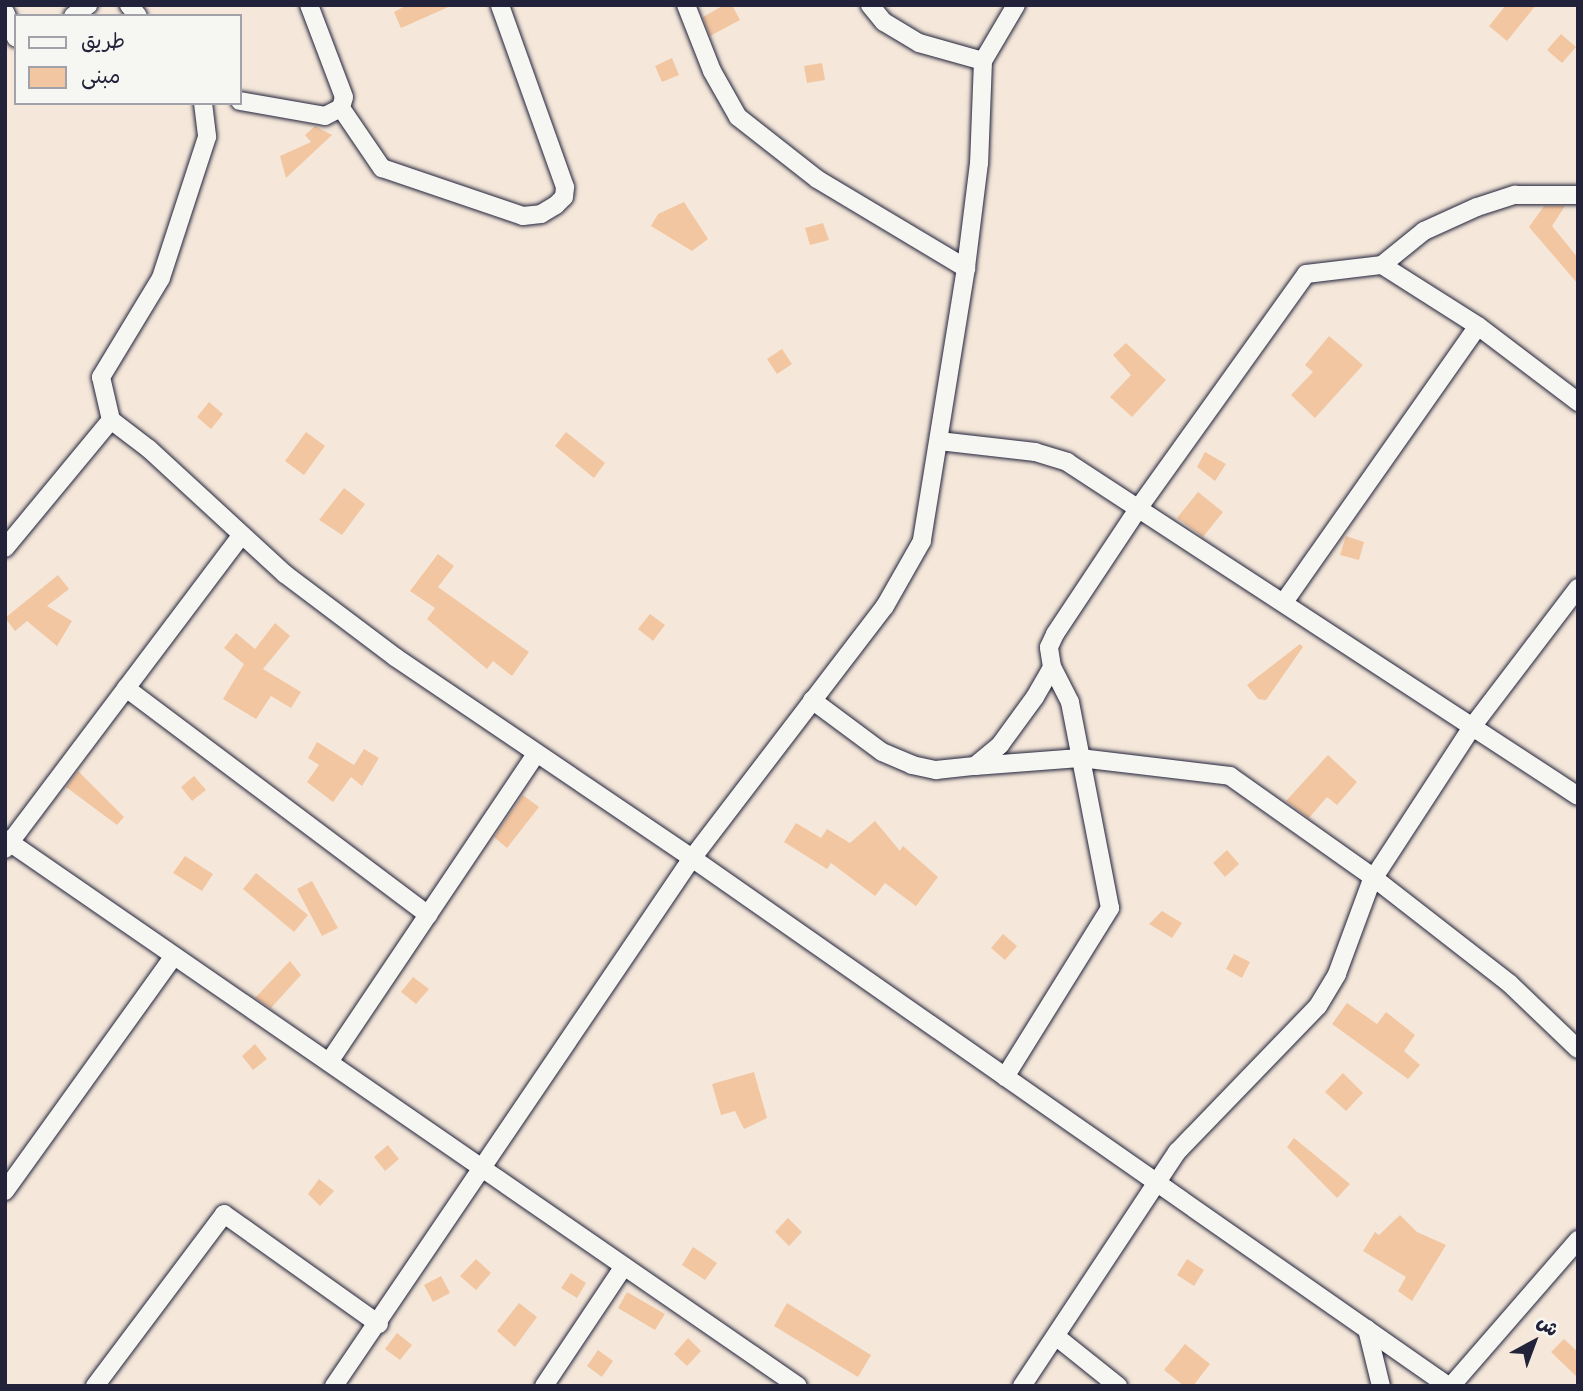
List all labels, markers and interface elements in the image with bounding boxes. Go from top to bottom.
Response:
legend [14,14,242,105]
text: طريق [81,27,125,55]
text: مبنى [81,62,120,90]
north arrow [1499,1307,1569,1377]
text: ش [1532,1309,1564,1342]

